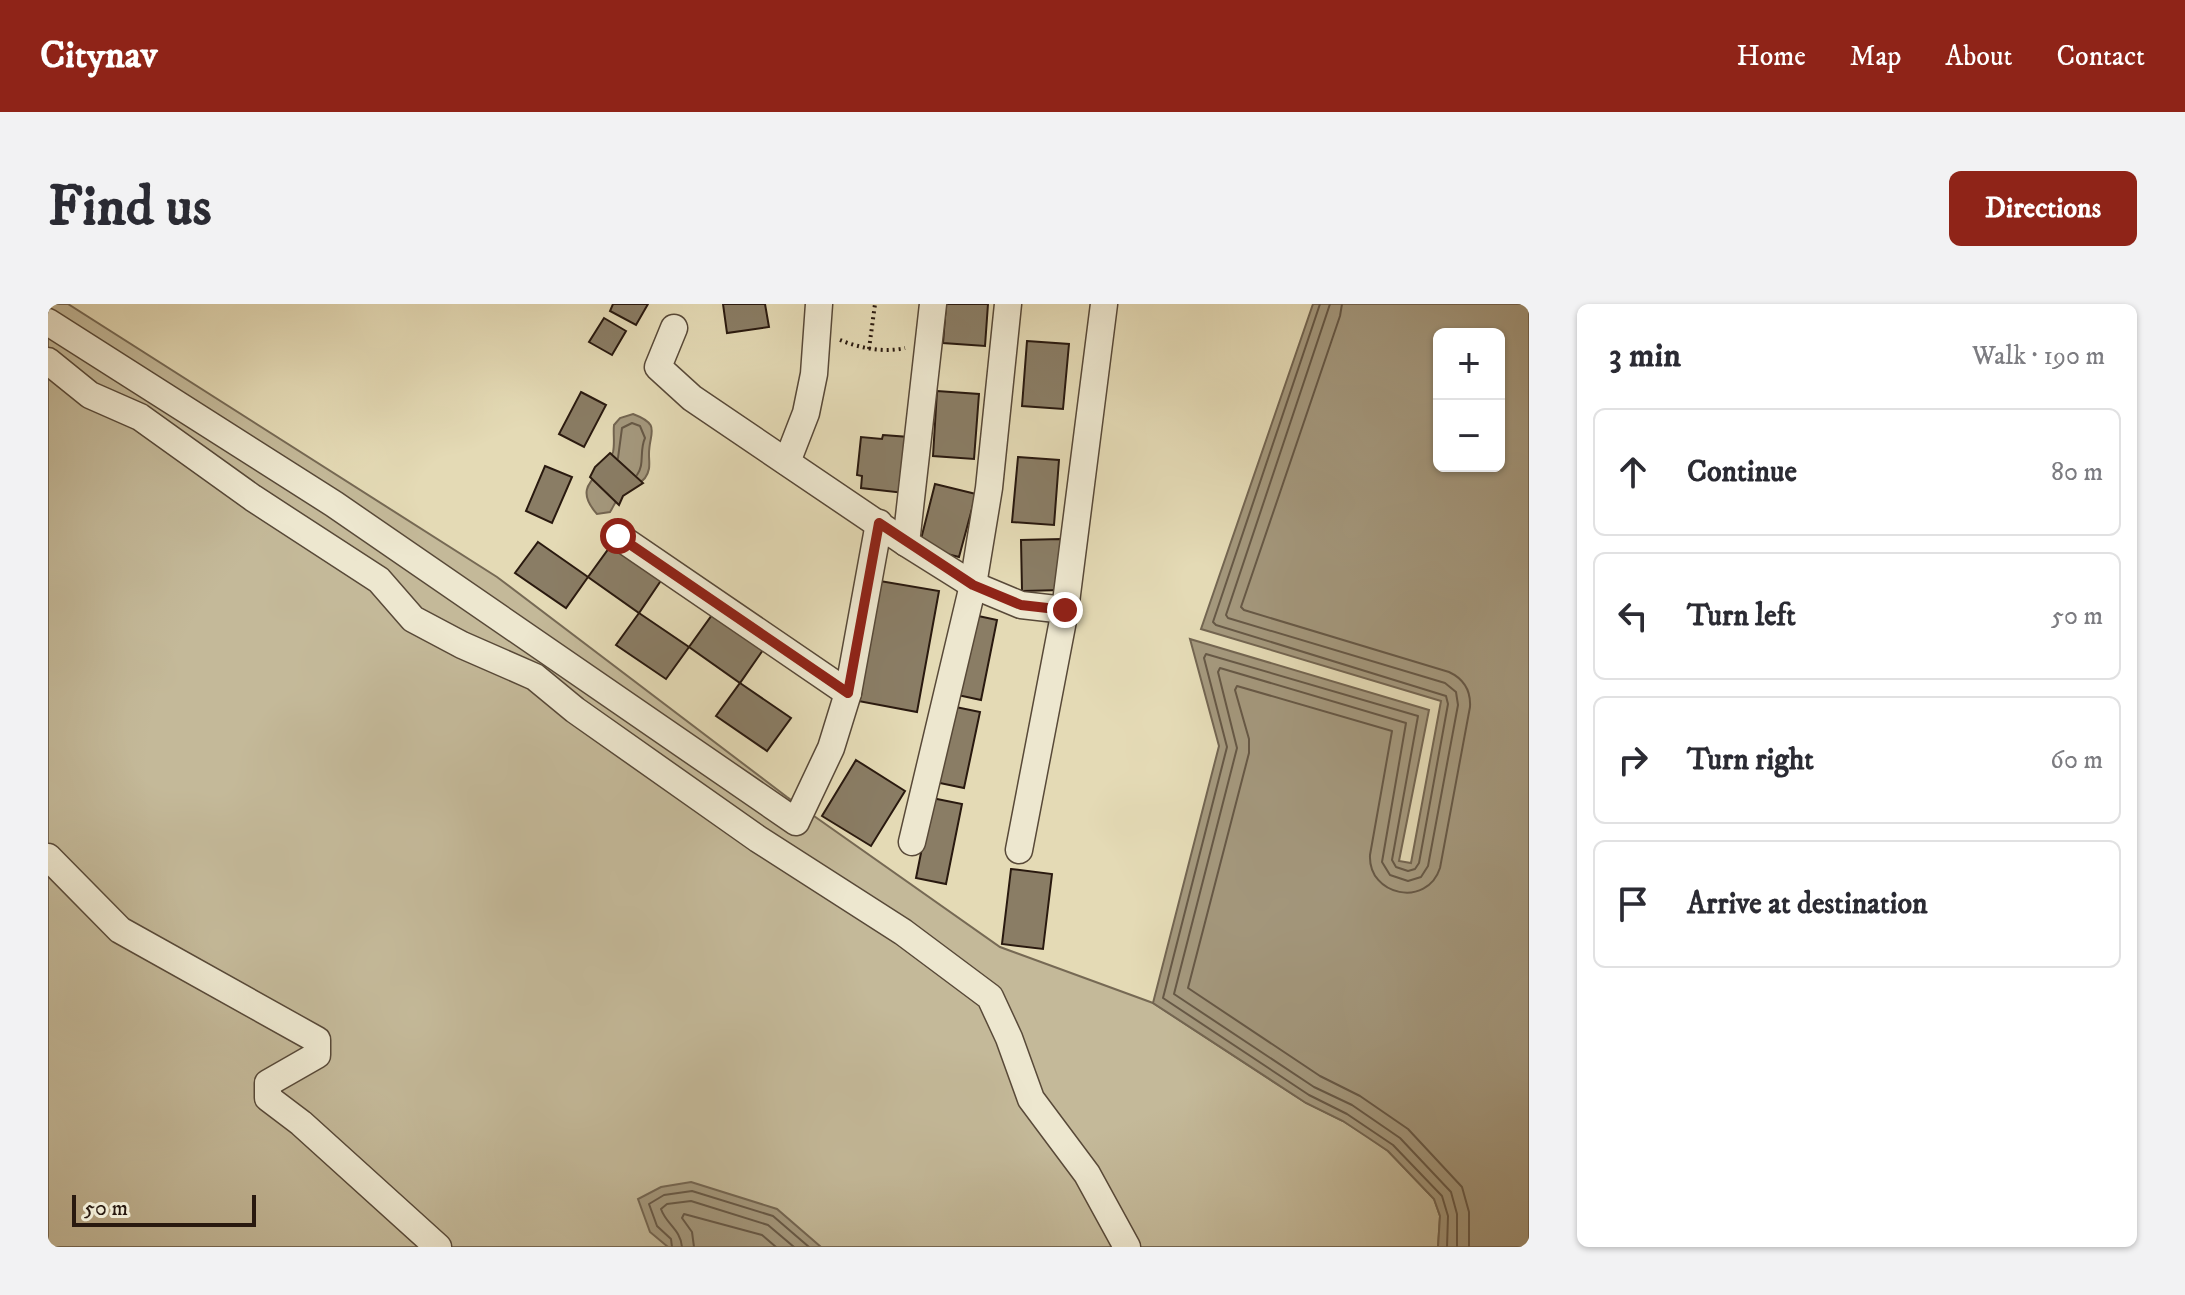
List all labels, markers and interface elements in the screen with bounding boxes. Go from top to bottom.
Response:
text: Citynav [40,32,158,80]
text: Home [1737,39,1806,74]
text: Map [1850,39,1901,74]
text: About [1945,39,2012,74]
text: Contact [2056,39,2145,74]
button: Directions [1949,171,2137,246]
text: Find us [48,173,212,243]
map controls [1433,328,1505,472]
button: + [1433,328,1505,400]
text: 3 min [1609,335,1681,377]
text: Walk · 190 m [1972,340,2105,373]
button: − [1433,400,1505,472]
icon: ahead [1611,450,1655,494]
text: Continue [1687,454,1797,491]
text: 80 m [2051,456,2103,489]
route start [600,518,636,554]
route end [1047,592,1083,628]
icon: left [1611,594,1655,638]
text: Turn left [1687,598,1796,635]
text: 50 m [2051,600,2103,633]
icon: right [1611,738,1655,782]
text: Turn right [1687,742,1814,779]
text: 60 m [2050,744,2103,777]
icon: arrive [1611,882,1655,926]
text: Arrive at destination [1687,886,1928,923]
scale bar [72,1191,256,1227]
text: 50 m [84,1195,128,1222]

